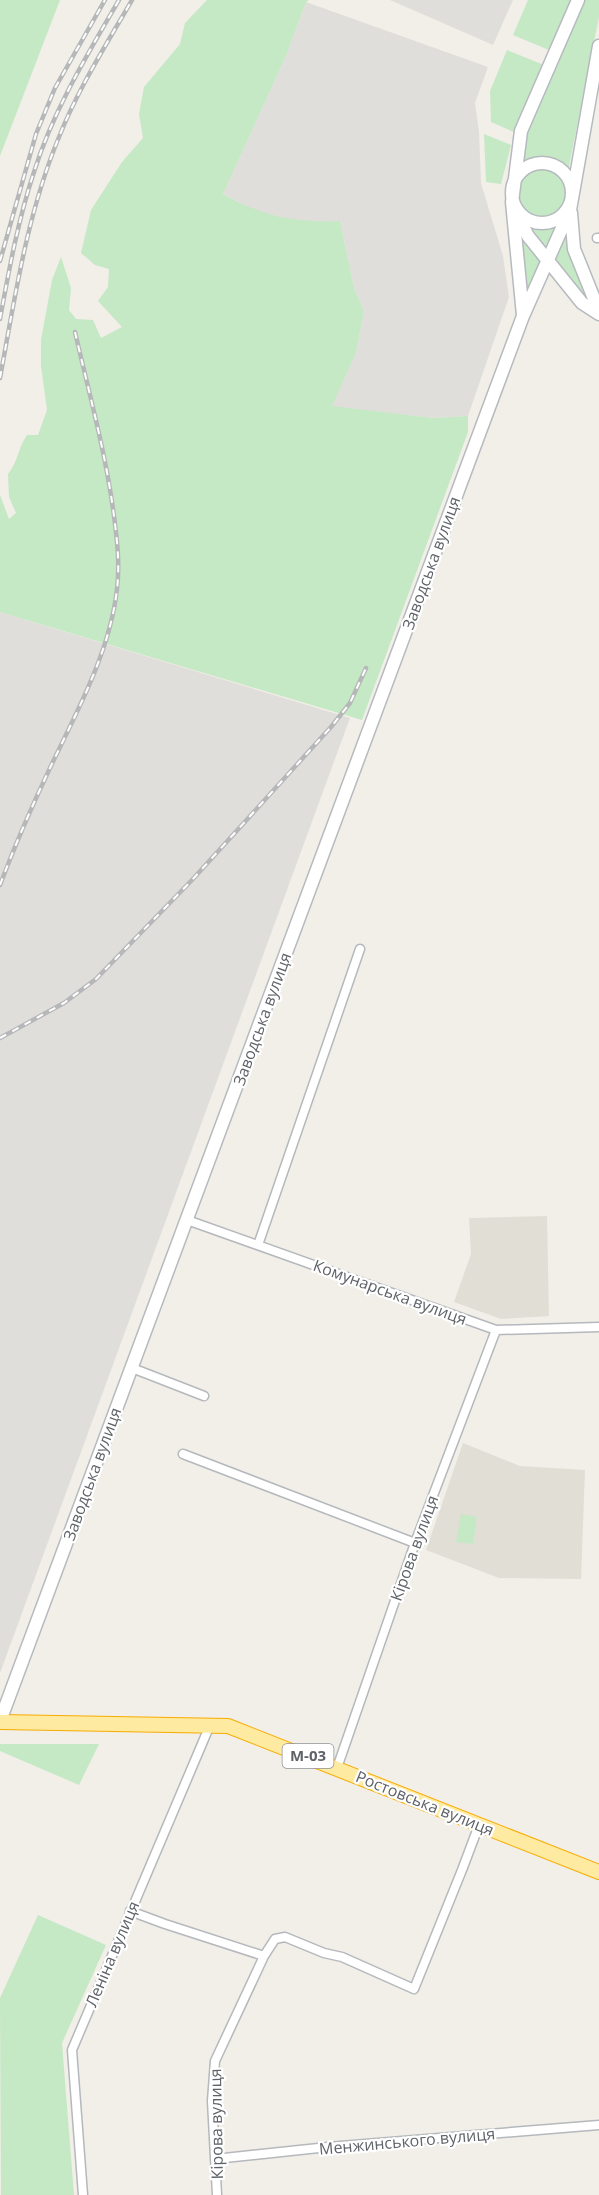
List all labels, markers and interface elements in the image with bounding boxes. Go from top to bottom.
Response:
street label: Заводська вулиця [397,493,465,633]
street label: Заводська вулиця [228,949,296,1089]
street label: Комунарська вулиця [310,1254,470,1330]
street label: Заводська вулиця [58,1404,126,1544]
street label: Кірова вулиця [385,1492,443,1604]
road number: М-03 [282,1744,334,1768]
street label: Ростовська вулиця [353,1765,497,1841]
street label: Леніна вулиця [80,1898,144,2010]
street label: Кірова вулиця [204,2068,228,2180]
street label: Менжинського вулиця [318,2122,496,2160]

